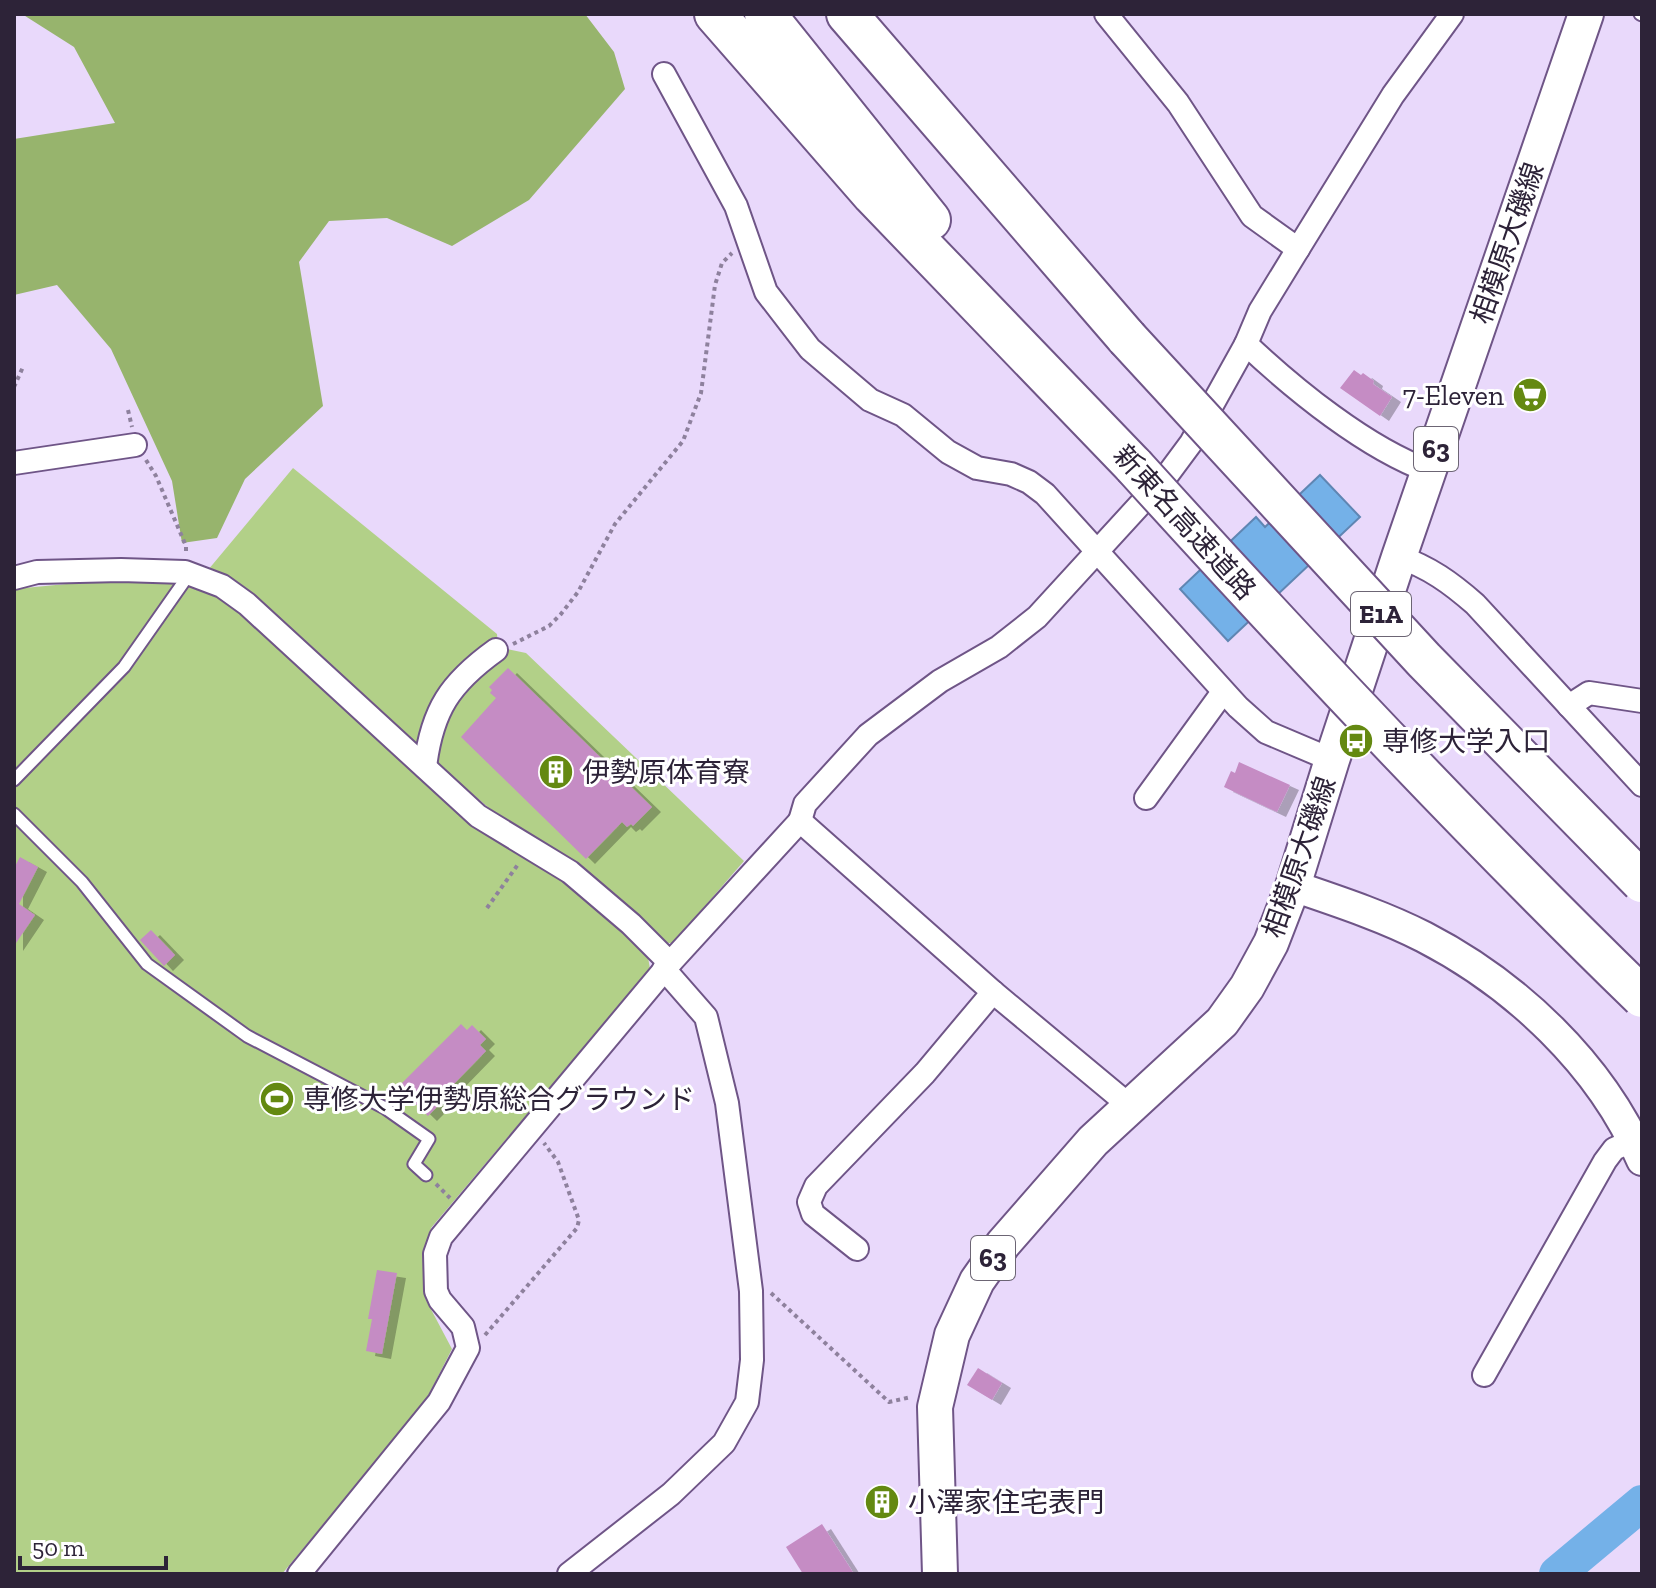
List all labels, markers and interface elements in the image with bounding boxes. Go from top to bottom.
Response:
street label: 相模原大磯線 [1465,158,1550,328]
supermarket icon: 7-Eleven [1511,376,1549,414]
place label: 7-Eleven [1403,379,1504,412]
road number: 63 [1414,427,1458,471]
street label: 新東名高速道路 [1107,438,1262,606]
road number: E1A [1351,592,1411,636]
bus stop icon: 専修大学入口 [1337,722,1375,760]
place label: 専修大学入口 [1382,725,1550,758]
building icon: 伊勢原体育寮 [537,753,575,791]
place label: 伊勢原体育寮 [582,756,750,789]
street label: 相模原大磯線 [1257,772,1342,942]
sports icon: 専修大学伊勢原総合グラウンド [258,1080,296,1118]
place label: 専修大学伊勢原総合グラウンド [303,1083,695,1116]
road number: 63 [971,1236,1015,1280]
building icon: 小澤家住宅表門 [863,1483,901,1521]
place label: 小澤家住宅表門 [908,1486,1104,1519]
scale bar [20,1520,166,1570]
text: 50 m [32,1533,85,1562]

